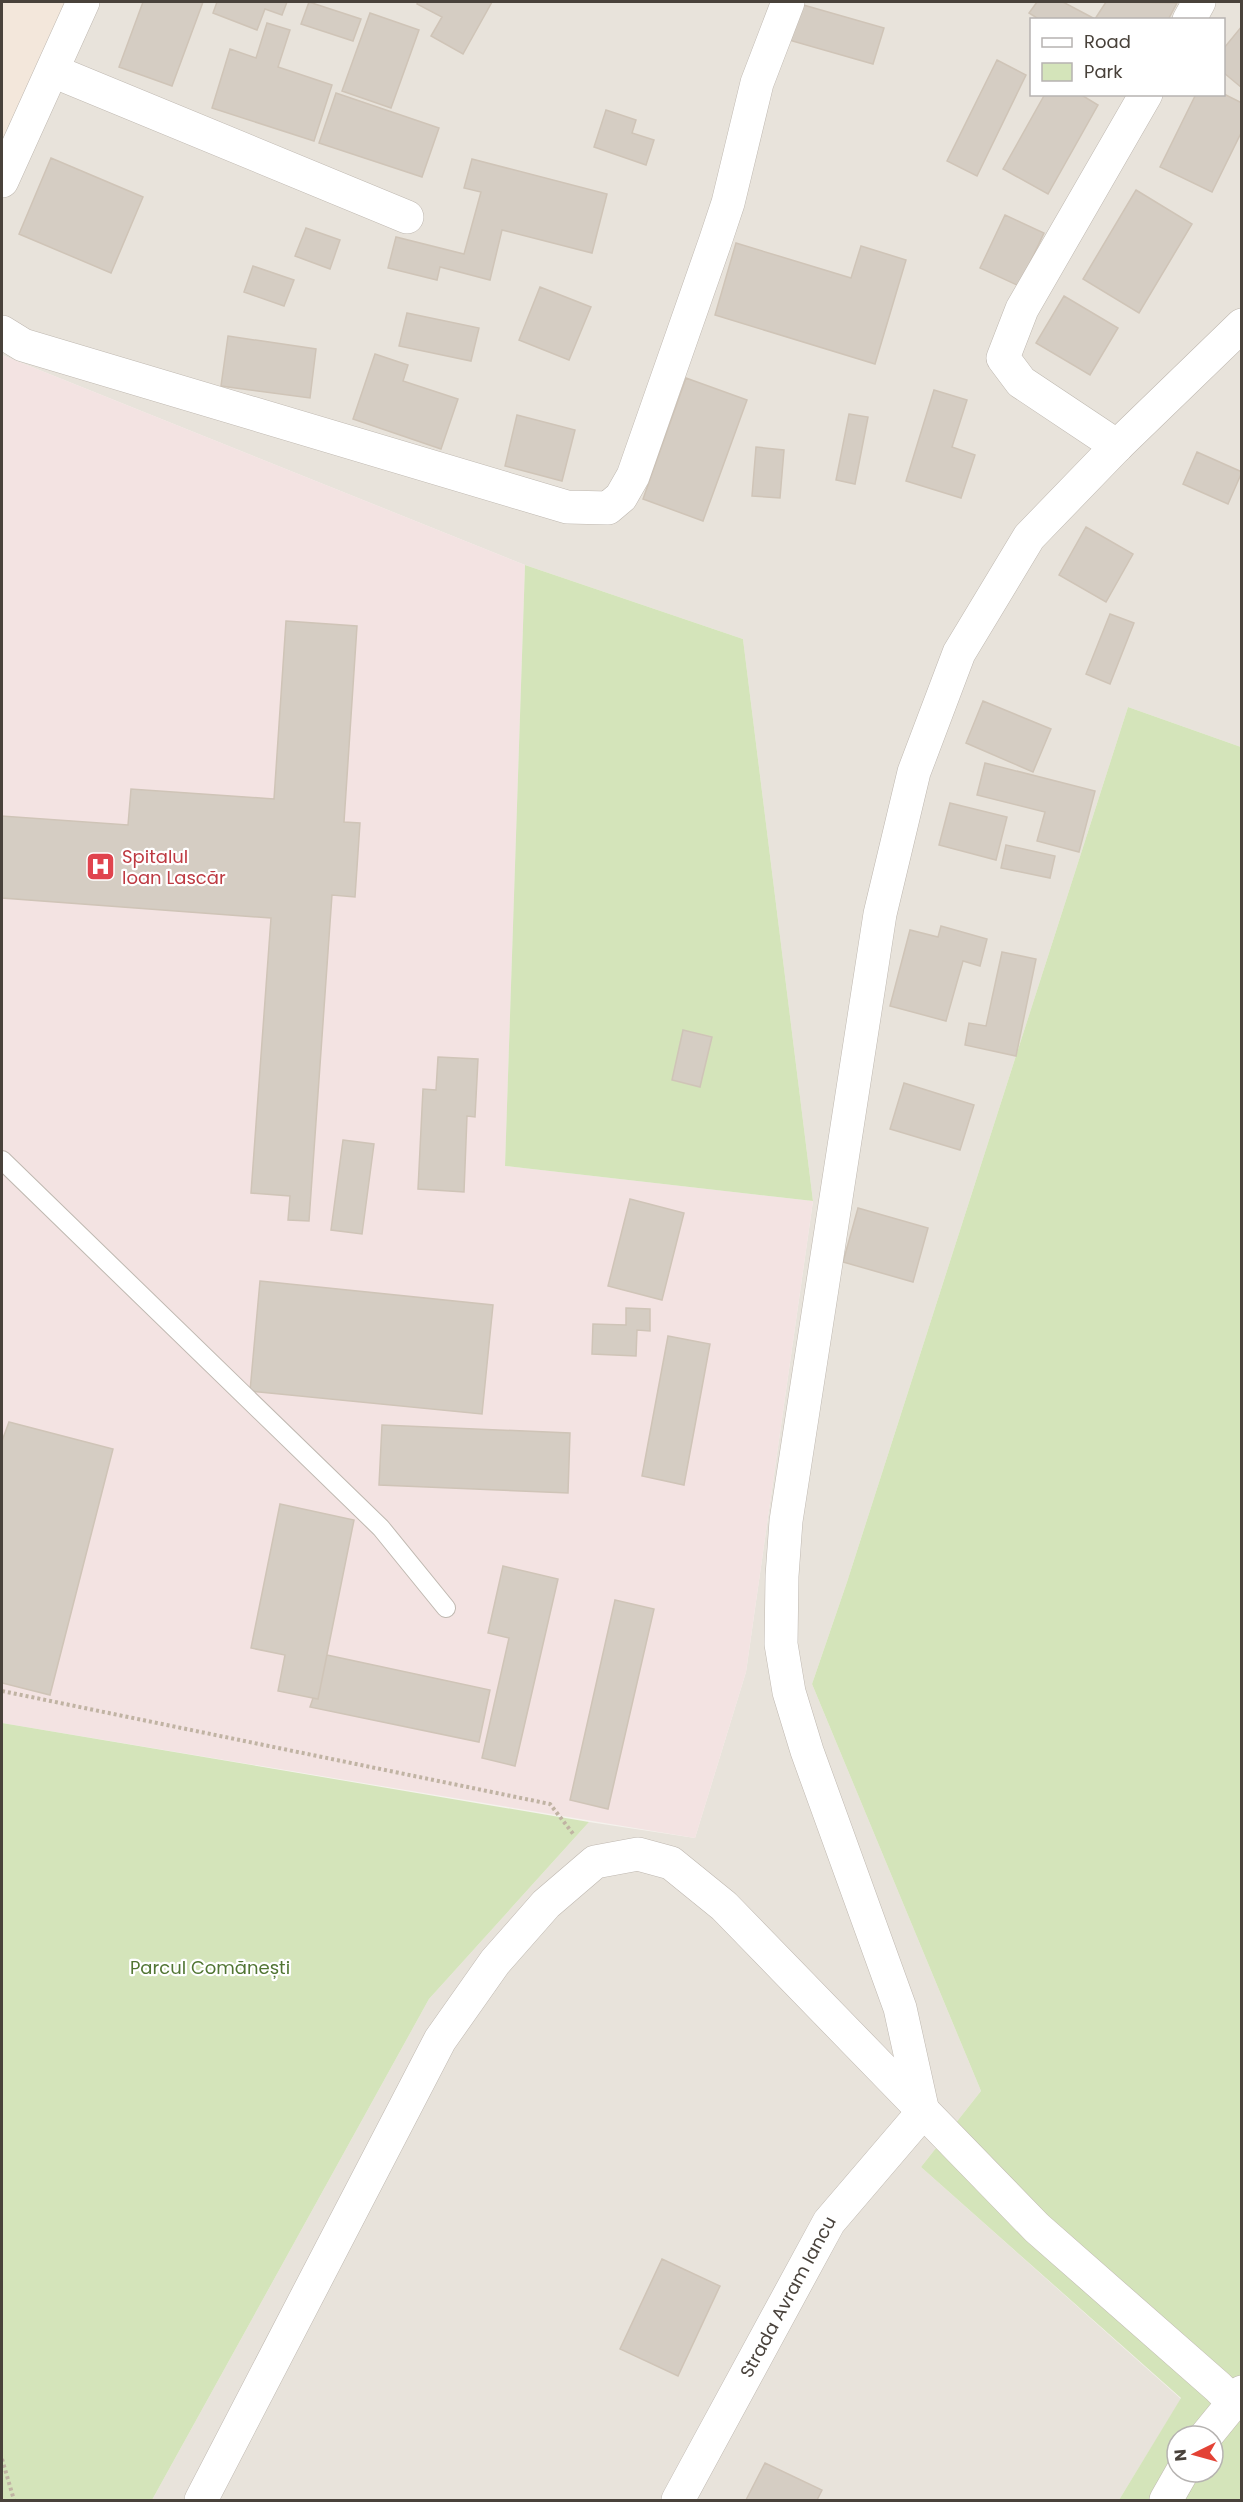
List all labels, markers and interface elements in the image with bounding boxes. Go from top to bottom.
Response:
legend [1030,18,1225,96]
text: Road [1084,29,1131,54]
text: Park [1084,59,1123,84]
place label: Spitalul Ioan Lascăr [122,844,226,890]
hospital icon: Spitalul Ioan Lascăr [85,851,117,883]
park label: Parcul Comănești [130,1955,290,1980]
street label: Strada Avram Iancu [734,2212,842,2382]
north arrow [1165,2424,1225,2484]
text: N [1169,2448,1193,2462]

